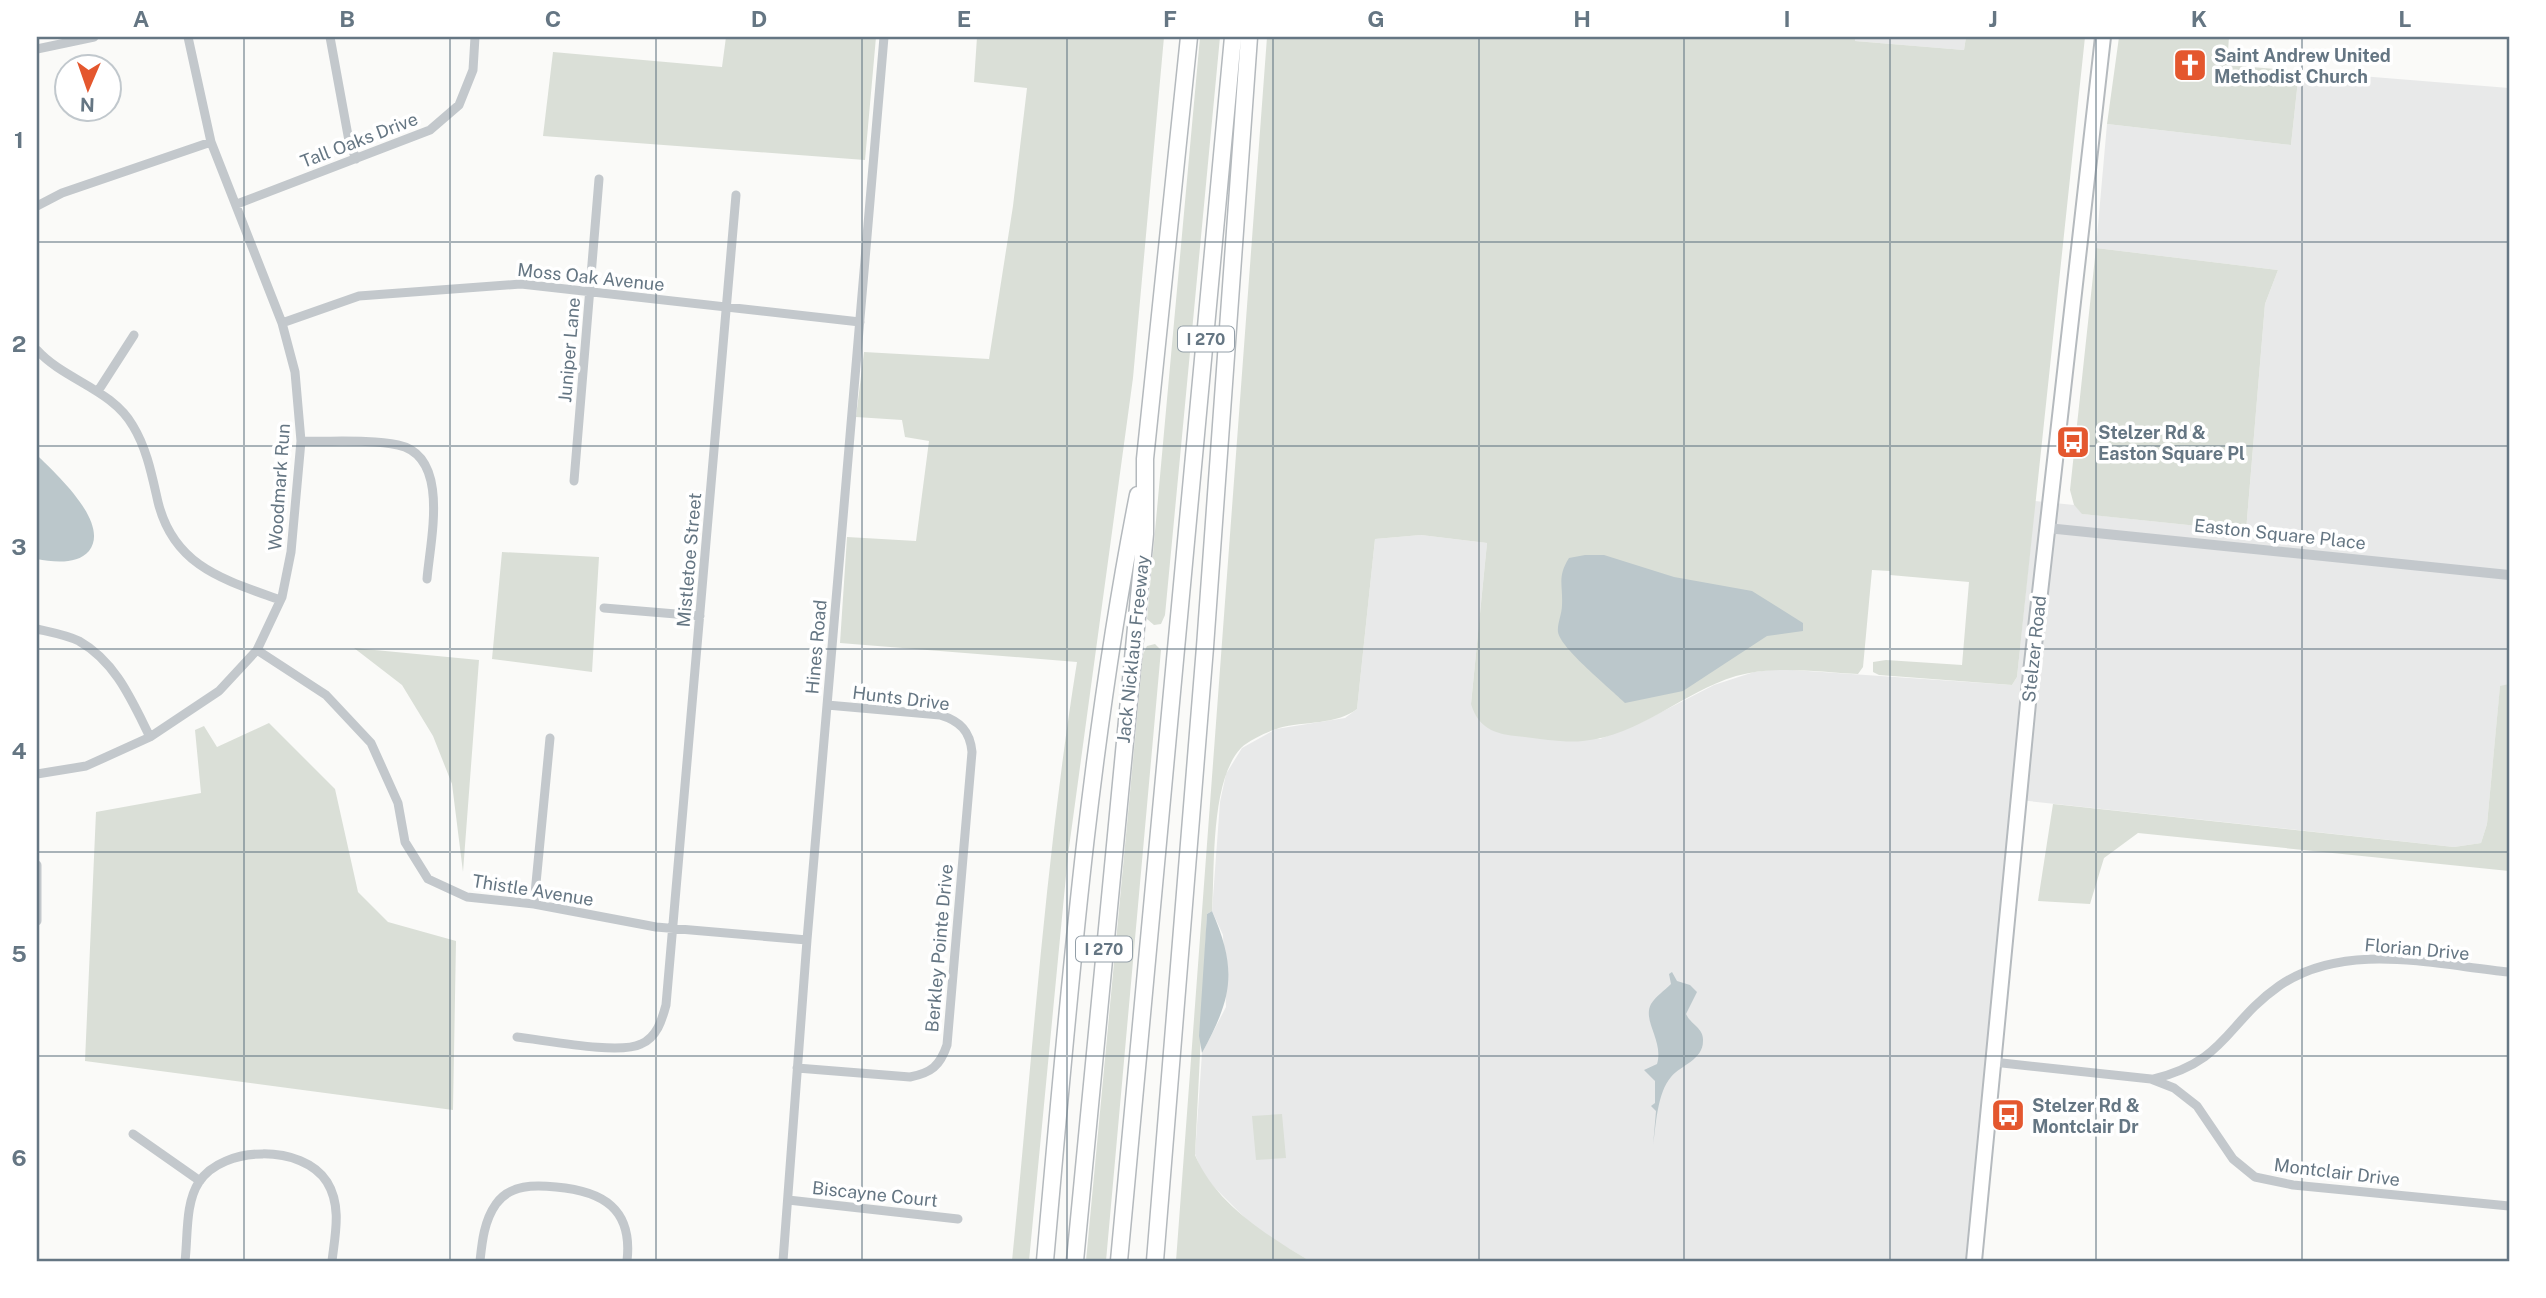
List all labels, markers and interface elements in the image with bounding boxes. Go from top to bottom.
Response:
text: A [133,5,150,32]
text: B [339,5,355,32]
text: C [545,5,561,32]
text: D [751,5,767,32]
text: E [957,5,971,32]
text: F [1163,5,1177,32]
text: G [1367,5,1385,32]
text: H [1573,5,1591,32]
text: I [1783,5,1791,32]
text: J [1988,5,1998,32]
text: K [2191,5,2207,32]
text: L [2398,5,2412,32]
place label: Saint Andrew United Methodist Church [2214,45,2391,87]
church icon: Saint Andrew United Methodist Church [2171,46,2209,84]
north arrow [52,52,122,122]
text: N [80,94,95,116]
street label: Tall Oaks Drive [297,108,421,172]
text: 1 [14,126,24,153]
street label: Moss Oak Avenue [516,259,666,295]
street label: Juniper Lane [554,297,584,403]
road number: I 270 [1178,326,1234,352]
text: 2 [12,330,26,357]
place label: Stelzer Rd & Easton Square Pl [2098,422,2245,464]
street label: Woodmark Run [264,423,294,551]
bus stop icon: Stelzer Rd & Easton Square Pl [2054,423,2092,461]
street label: Mistletoe Street [673,492,705,628]
street label: Easton Square Place [2193,515,2367,553]
text: 3 [11,533,27,560]
street label: Jack Nicklaus Freeway [1113,554,1153,744]
street label: Stelzer Road [2018,595,2050,703]
street label: Hines Road [801,599,831,695]
street label: Hunts Drive [851,682,951,714]
text: 4 [11,737,27,764]
street label: Berkley Pointe Drive [921,863,957,1033]
street label: Thistle Avenue [471,870,595,910]
street label: Florian Drive [2364,934,2470,964]
road number: I 270 [1076,937,1132,962]
text: 5 [11,940,27,967]
place label: Stelzer Rd & Montclair Dr [2032,1095,2140,1137]
bus stop icon: Stelzer Rd & Montclair Dr [1989,1096,2027,1134]
text: 6 [11,1144,27,1171]
street label: Montclair Drive [2273,1154,2401,1190]
street label: Biscayne Court [811,1177,939,1211]

